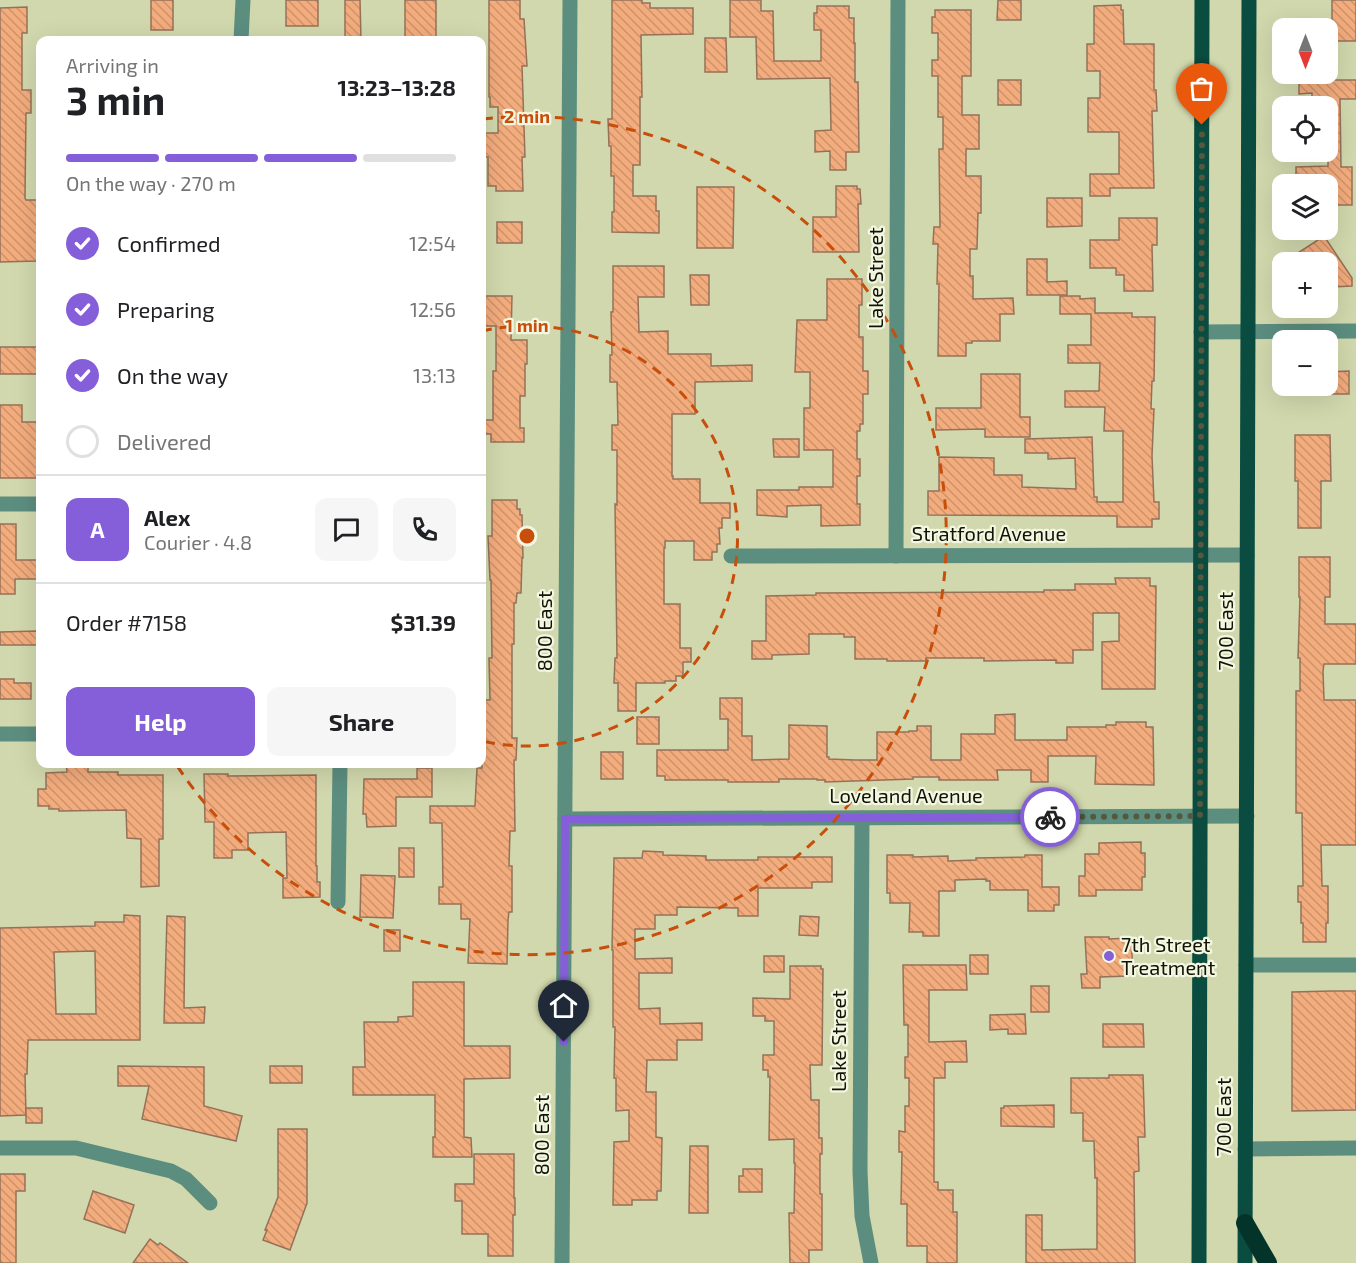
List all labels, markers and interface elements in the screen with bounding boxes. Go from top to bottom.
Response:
north arrow [1272,18,1338,84]
map controls [1272,18,1338,396]
text: Arriving in [66,53,159,77]
pin [1176,63,1227,125]
icon: bag [1185,72,1218,105]
text: 13:23–13:28 [337,74,456,100]
text: 3 min [66,76,165,123]
button: locate [1272,96,1338,162]
text: 2 min [504,105,550,127]
text: On the way · 270 m [66,171,236,195]
button: layers [1272,174,1338,240]
icon: check [66,227,99,260]
street label: Lake Street [863,227,887,329]
text: Confirmed [117,230,221,256]
text: 12:54 [409,231,456,255]
button: + [1272,252,1338,318]
icon: check [66,293,99,326]
text: Preparing [117,296,215,322]
text: 12:56 [410,297,456,321]
text: 1 min [505,314,549,336]
button: − [1272,330,1338,396]
icon: check [66,359,99,392]
text: On the way [117,362,228,388]
text: 13:13 [413,363,456,387]
text: Delivered [117,428,212,454]
button: chat [315,498,378,561]
button: phone [393,498,456,561]
text: Alex [144,504,190,530]
text: A [90,516,105,542]
street label: Stratford Avenue [912,521,1066,545]
centre of rings [517,526,537,546]
text: Courier · 4.8 [144,530,252,554]
street label: 800 East [532,590,556,671]
street label: 700 East [1213,591,1237,670]
text: Order #7158 [66,609,187,635]
text: $31.39 [390,609,456,635]
button: Help [66,687,255,756]
button: Share [267,687,456,756]
street label: Loveland Avenue [829,783,983,807]
courier [1020,787,1080,847]
icon: bike [1034,801,1067,834]
place label: 7th Street Treatment [1121,932,1216,979]
marker: 7th Street Treatment [1102,949,1116,963]
pin [538,980,589,1042]
icon: home [547,989,580,1022]
street label: Lake Street [826,990,850,1092]
street label: 700 East [1211,1077,1235,1156]
street label: 800 East [529,1094,553,1175]

